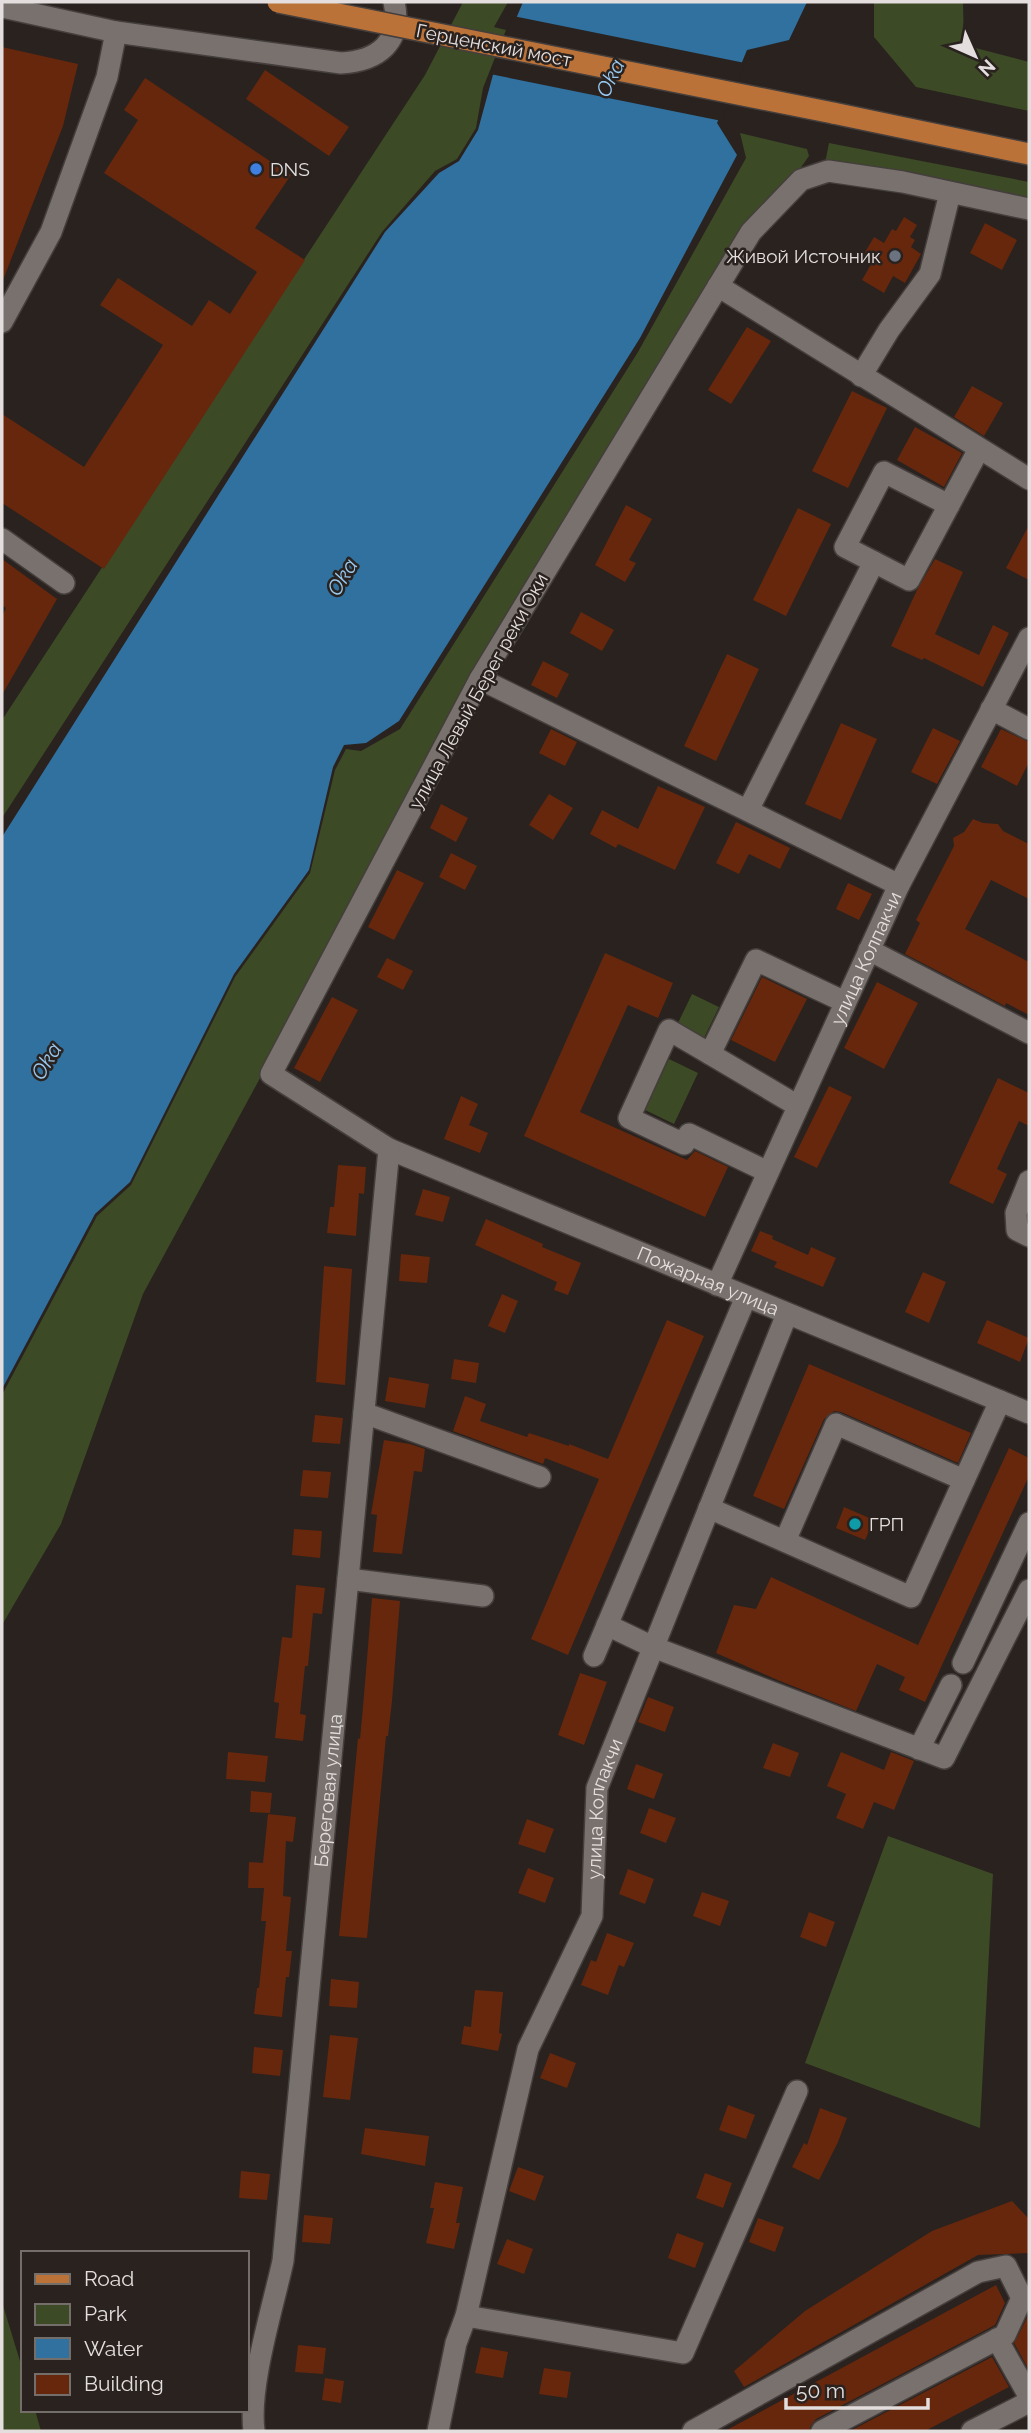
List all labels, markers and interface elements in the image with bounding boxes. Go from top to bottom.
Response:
street label: Герценский мост [414,19,574,71]
north arrow [940,21,1010,91]
water label: Oka [590,55,630,101]
text: N [974,55,1000,81]
place label: DNS [270,158,310,180]
marker: DNS [248,161,264,177]
place label: Живой Источник [726,245,881,267]
marker: Живой Источник [887,248,903,264]
water label: Oka [321,554,363,600]
street label: улица Левый Берег реки Оки [404,569,552,813]
street label: улица Колпакчи [826,888,906,1028]
water label: Oka [25,1038,67,1084]
street label: Пожарная улица [634,1242,782,1320]
place label: ГРП [869,1513,904,1535]
marker: ГРП [847,1516,863,1532]
street label: Береговая улица [310,1713,346,1868]
street label: улица Колпакчи [582,1735,627,1880]
legend [21,2251,248,2412]
text: Road [84,2266,134,2291]
text: Park [84,2301,127,2326]
text: Water [84,2336,143,2361]
scale bar [786,2366,928,2410]
text: Building [84,2371,164,2396]
text: 50 m [796,2378,845,2403]

